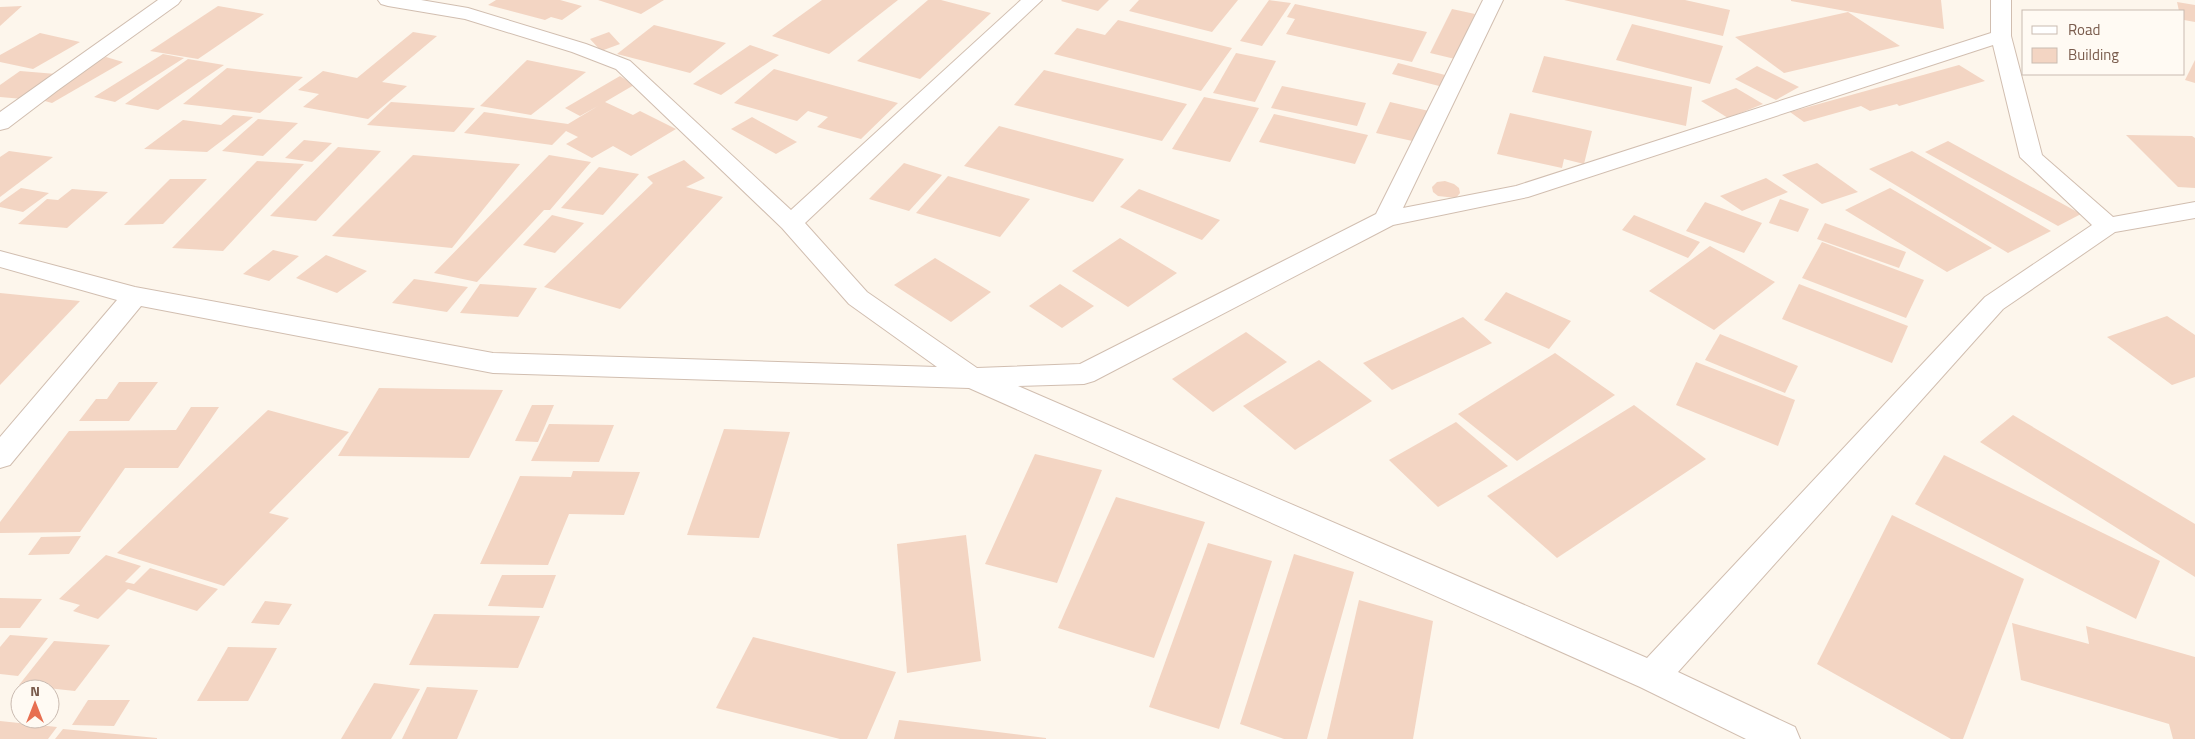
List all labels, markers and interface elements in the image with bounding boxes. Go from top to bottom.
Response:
legend [2022,10,2185,75]
text: Road [2068,18,2100,41]
text: Building [2068,43,2119,66]
north arrow [10,679,60,729]
text: N [30,680,40,701]

